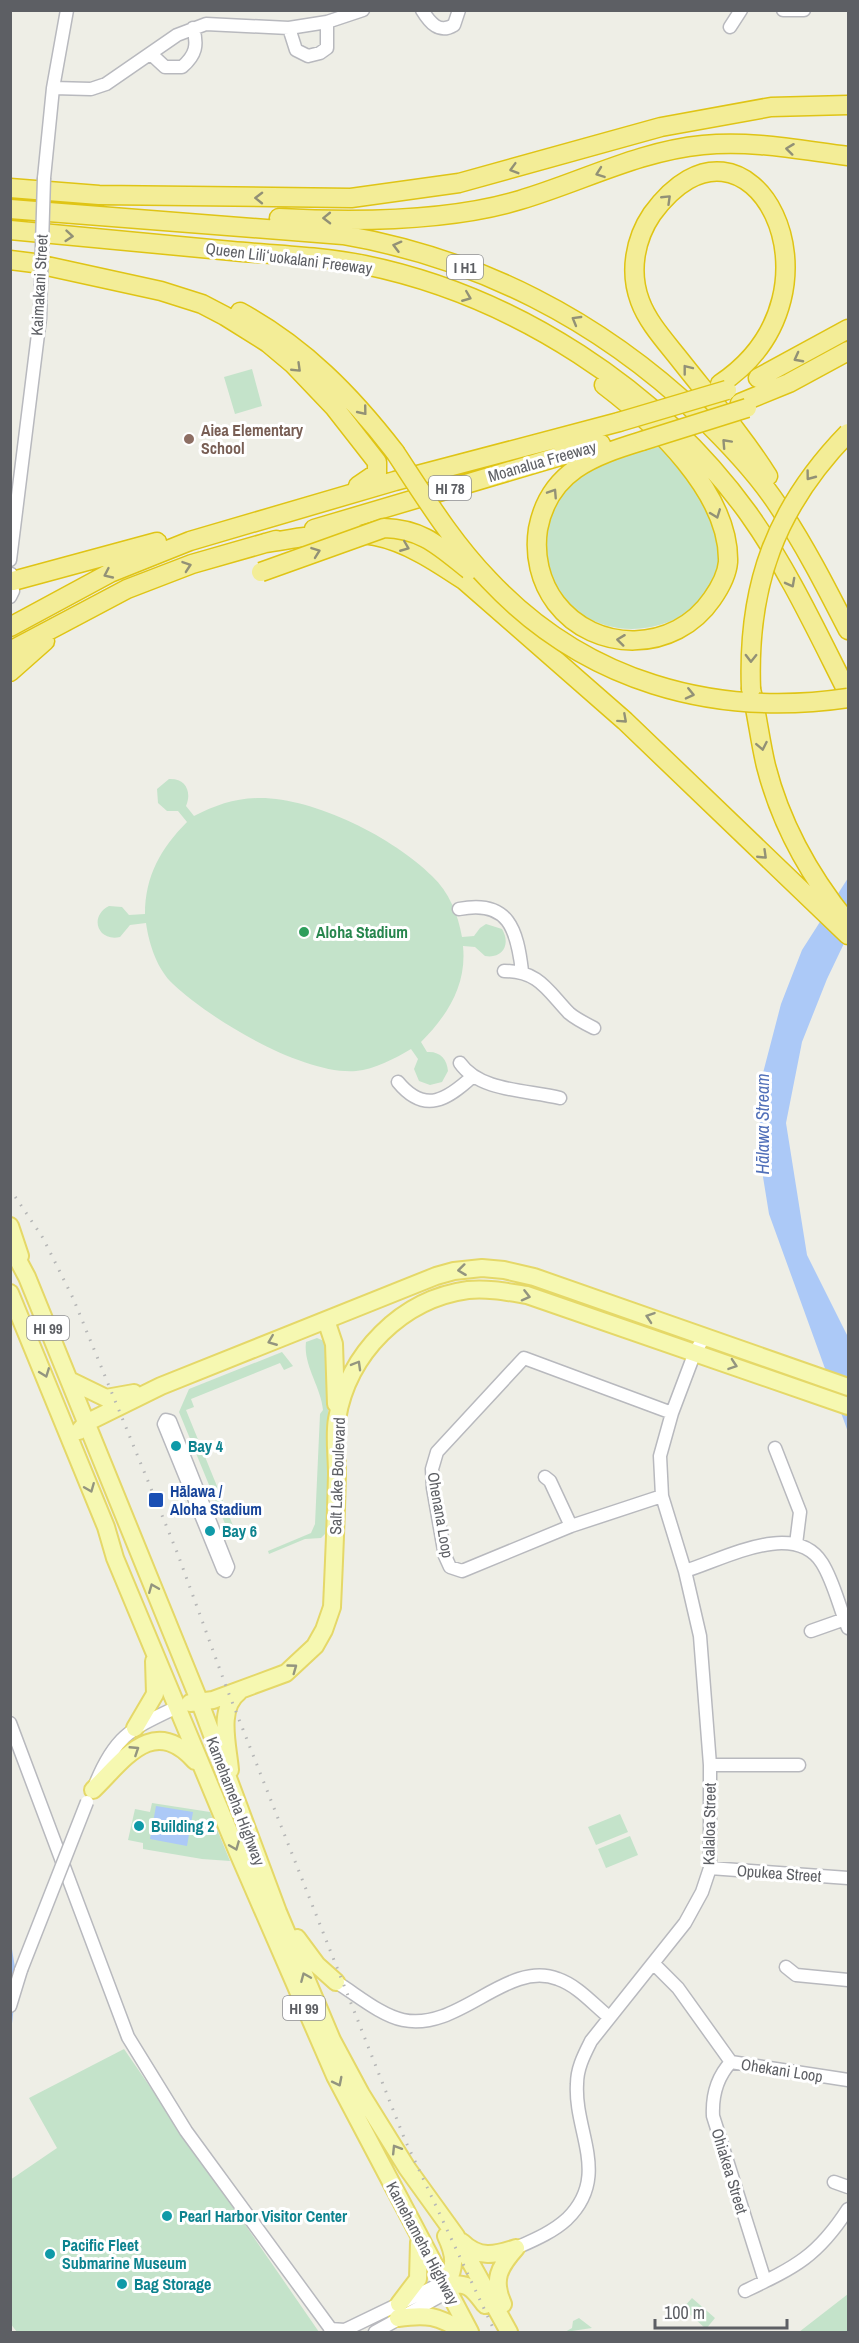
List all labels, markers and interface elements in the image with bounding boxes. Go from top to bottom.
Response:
one-way arrow [786,143,795,155]
one-way arrow [510,162,520,174]
one-way arrow [595,165,606,178]
one-way arrow [255,191,264,204]
one-way arrow [660,195,670,206]
one-way arrow [323,212,332,225]
one-way arrow [64,229,73,242]
street label: Kaimakani Street [25,233,53,336]
street label: Queen Liliʻuokalani Freeway [204,237,374,279]
one-way arrow [392,240,402,253]
road number: I H1 [447,255,483,279]
one-way arrow [461,290,472,302]
one-way arrow [572,315,582,327]
one-way arrow [794,351,804,362]
one-way arrow [291,361,301,372]
one-way arrow [683,364,694,375]
one-way arrow [356,404,367,415]
place label: Aiea Elementary School [201,419,304,459]
marker: Aiea Elementary School [182,432,196,446]
street label: Moanalua Freeway [485,435,599,487]
one-way arrow [722,439,733,450]
one-way arrow [806,470,817,481]
road number: HI 78 [429,476,471,500]
one-way arrow [546,489,558,499]
one-way arrow [709,508,722,519]
one-way arrow [398,540,409,552]
one-way arrow [310,547,321,560]
one-way arrow [182,560,192,573]
one-way arrow [103,567,114,579]
one-way arrow [784,577,795,588]
one-way arrow [617,634,626,647]
one-way arrow [744,654,757,663]
one-way arrow [685,687,695,700]
one-way arrow [616,712,627,723]
one-way arrow [755,741,768,751]
one-way arrow [755,847,766,858]
place label: Aloha Stadium [316,921,408,943]
marker: Aloha Stadium [297,925,311,939]
water label: Hālawa Stream [750,1074,775,1174]
one-way arrow [458,1264,467,1276]
one-way arrow [521,1289,531,1302]
one-way arrow [645,1311,656,1324]
road number: HI 99 [27,1316,69,1340]
one-way arrow [267,1334,278,1346]
one-way arrow [727,1358,738,1370]
one-way arrow [350,1361,362,1371]
one-way arrow [37,1368,50,1378]
street label: Salt Lake Boulevard [324,1417,350,1535]
place label: Bay 4 [188,1435,224,1457]
marker: Bay 4 [169,1439,183,1453]
street label: Ohenana Loop [423,1470,459,1560]
place label: Hālawa / Aloha Stadium [170,1480,262,1520]
one-way arrow [83,1481,95,1492]
marker: Hālawa / Aloha Stadium [147,1491,165,1509]
place label: Bay 6 [222,1520,257,1542]
marker: Bay 6 [203,1524,217,1538]
one-way arrow [148,1583,160,1594]
one-way arrow [286,1664,297,1675]
street label: Kamehameha Highway [201,1733,271,1869]
one-way arrow [129,1746,139,1758]
street label: Kalaloa Street [697,1782,721,1865]
place label: Building 2 [151,1815,214,1837]
marker: Building 2 [132,1819,146,1833]
one-way arrow [228,1840,240,1851]
street label: Opukea Street [736,1859,822,1887]
one-way arrow [300,1972,312,1983]
road number: HI 99 [283,1996,325,2020]
street label: Ohekani Loop [740,2053,824,2087]
one-way arrow [331,2076,343,2087]
street label: Ohiakea Street [707,2126,754,2217]
one-way arrow [391,2145,403,2155]
street label: Kamehameha Highway [381,2178,465,2309]
place label: Pearl Harbor Visitor Center [179,2205,348,2227]
marker: Pearl Harbor Visitor Center [160,2209,174,2223]
place label: Pacific Fleet Submarine Museum [62,2234,187,2274]
marker: Pacific Fleet Submarine Museum [43,2247,57,2261]
place label: Bag Storage [134,2273,211,2295]
marker: Bag Storage [115,2277,129,2291]
scale bar [655,2292,787,2330]
text: 100 m [664,2300,705,2325]

